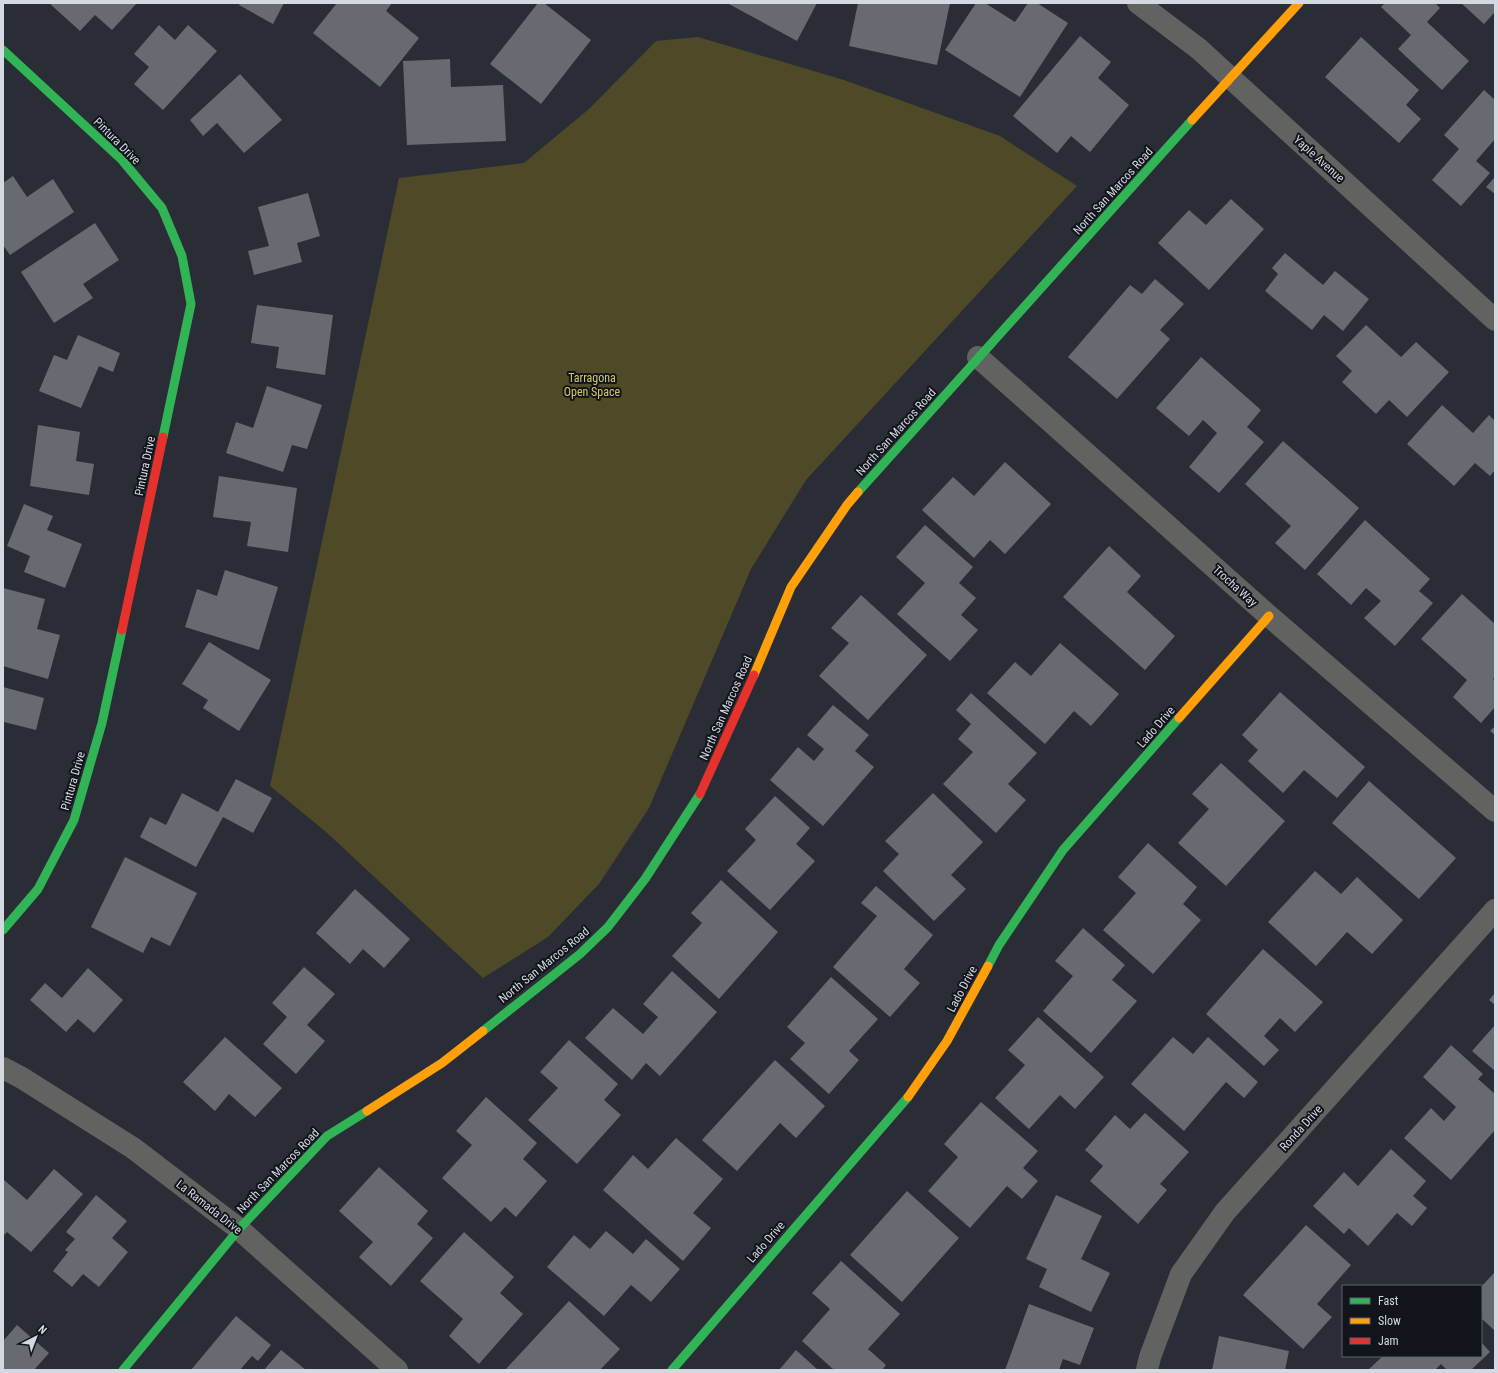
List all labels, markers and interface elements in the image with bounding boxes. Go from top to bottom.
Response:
street label: Pintura Drive [91,115,144,168]
street label: Yaple Avenue [1291,133,1347,186]
street label: North San Marcos Road [1070,145,1156,237]
park label: Tarragona Open Space [564,371,621,399]
street label: North San Marcos Road [853,386,939,478]
street label: Pintura Drive [132,435,158,497]
street label: Trocha Way [1210,562,1260,610]
street label: North San Marcos Road [697,654,755,762]
street label: Lado Drive [1134,703,1178,751]
street label: Pintura Drive [58,750,88,812]
street label: North San Marcos Road [496,924,592,1006]
street label: Lado Drive [944,963,980,1014]
street label: Ronda Drive [1277,1102,1325,1154]
street label: North San Marcos Road [234,1126,322,1216]
street label: La Ramada Drive [173,1177,245,1237]
street label: Lado Drive [744,1218,788,1266]
legend [1342,1285,1482,1357]
text: Fast [1378,1294,1399,1308]
text: Slow [1378,1314,1401,1328]
north arrow [16,1317,56,1357]
text: N [35,1323,49,1337]
text: Jam [1378,1334,1399,1348]

